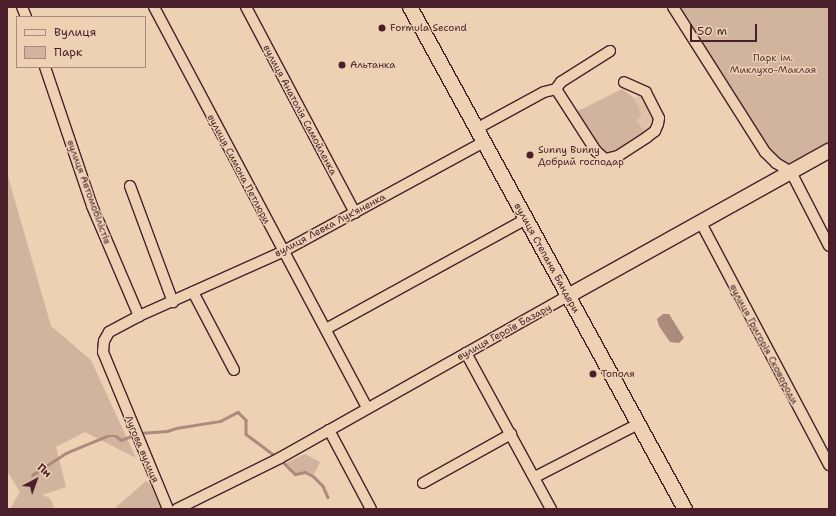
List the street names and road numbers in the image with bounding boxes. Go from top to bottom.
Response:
street label: вулиця Анатолія Самойленка [260,43,340,177]
street label: вулиця Симона Петлюри [205,112,273,226]
street label: вулиця Автомобілістів [65,138,113,246]
street label: вулиця Левка Лук'яненка [272,191,388,259]
street label: вулиця Степана Бандери [512,201,582,315]
street label: вулиця Григорія Сковороди [727,282,801,406]
street label: вулиця Героїв Базару [455,301,553,363]
street label: Лугова вулиця [122,414,162,484]

